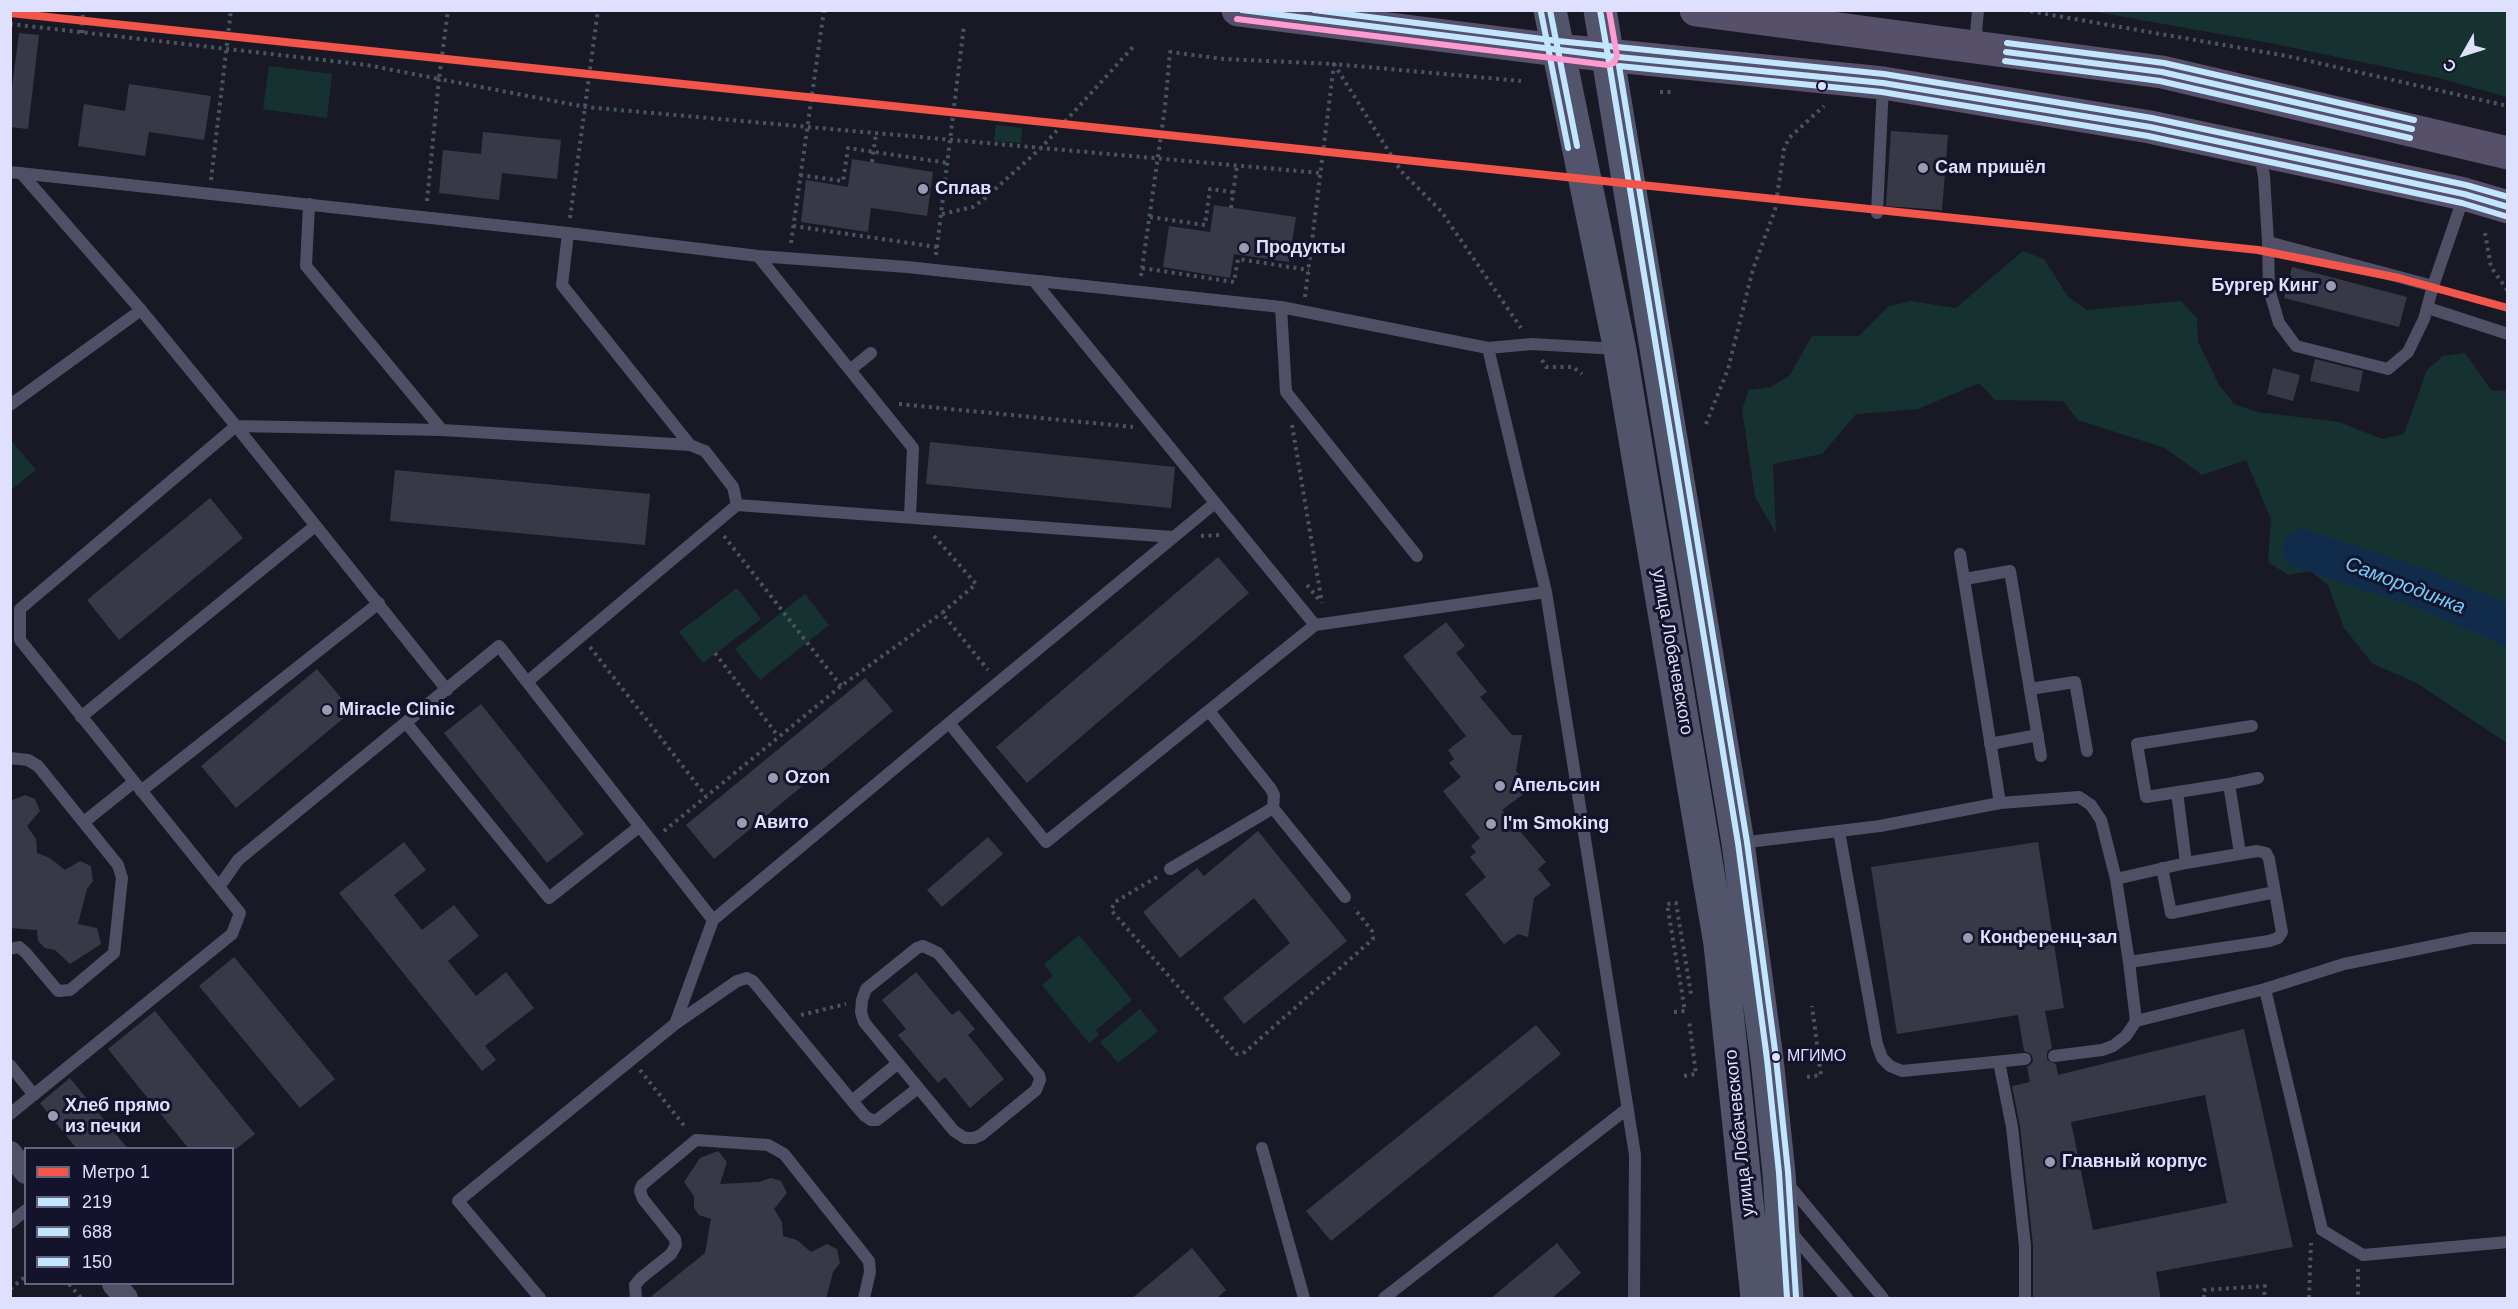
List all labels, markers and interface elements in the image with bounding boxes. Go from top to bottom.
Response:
north arrow [2434,24,2494,84]
text: С [2439,56,2460,75]
unlabelled marker [1816,80,1828,92]
place label: Сам пришёл [1935,157,2046,179]
marker: Сам пришёл [1916,161,1930,175]
place label: Сплав [935,178,991,200]
marker: Сплав [916,182,930,196]
place label: Продукты [1256,237,1346,259]
marker: Продукты [1237,241,1251,255]
place label: Бургер Кинг [2212,275,2319,297]
marker: Бургер Кинг [2324,279,2338,293]
water label: Самородинка [2342,552,2468,620]
street label: улица Лобачевского [1647,567,1697,737]
place label: Miracle Clinic [339,699,455,721]
marker: Miracle Clinic [320,703,334,717]
place label: Ozon [785,767,830,789]
marker: Ozon [766,771,780,785]
place label: Апельсин [1512,775,1600,797]
marker: Апельсин [1493,779,1507,793]
place label: Авито [754,812,809,834]
place label: I'm Smoking [1503,813,1609,835]
marker: Авито [735,816,749,830]
marker: I'm Smoking [1484,817,1498,831]
place label: Конференц-зал [1980,927,2117,949]
marker: Конференц-зал [1961,931,1975,945]
place label: МГИМО [1787,1047,1846,1067]
street label: улица Лобачевского [1720,1048,1760,1218]
marker: МГИМО [1770,1051,1782,1063]
place label: Хлеб прямо из печки [65,1095,170,1138]
marker: Хлеб прямо из печки [46,1109,60,1123]
legend [24,1147,234,1285]
place label: Главный корпус [2062,1151,2207,1173]
marker: Главный корпус [2043,1155,2057,1169]
text: Метро 1 [82,1162,150,1182]
text: 219 [82,1192,112,1212]
text: 688 [82,1222,112,1242]
text: 150 [82,1252,112,1272]

